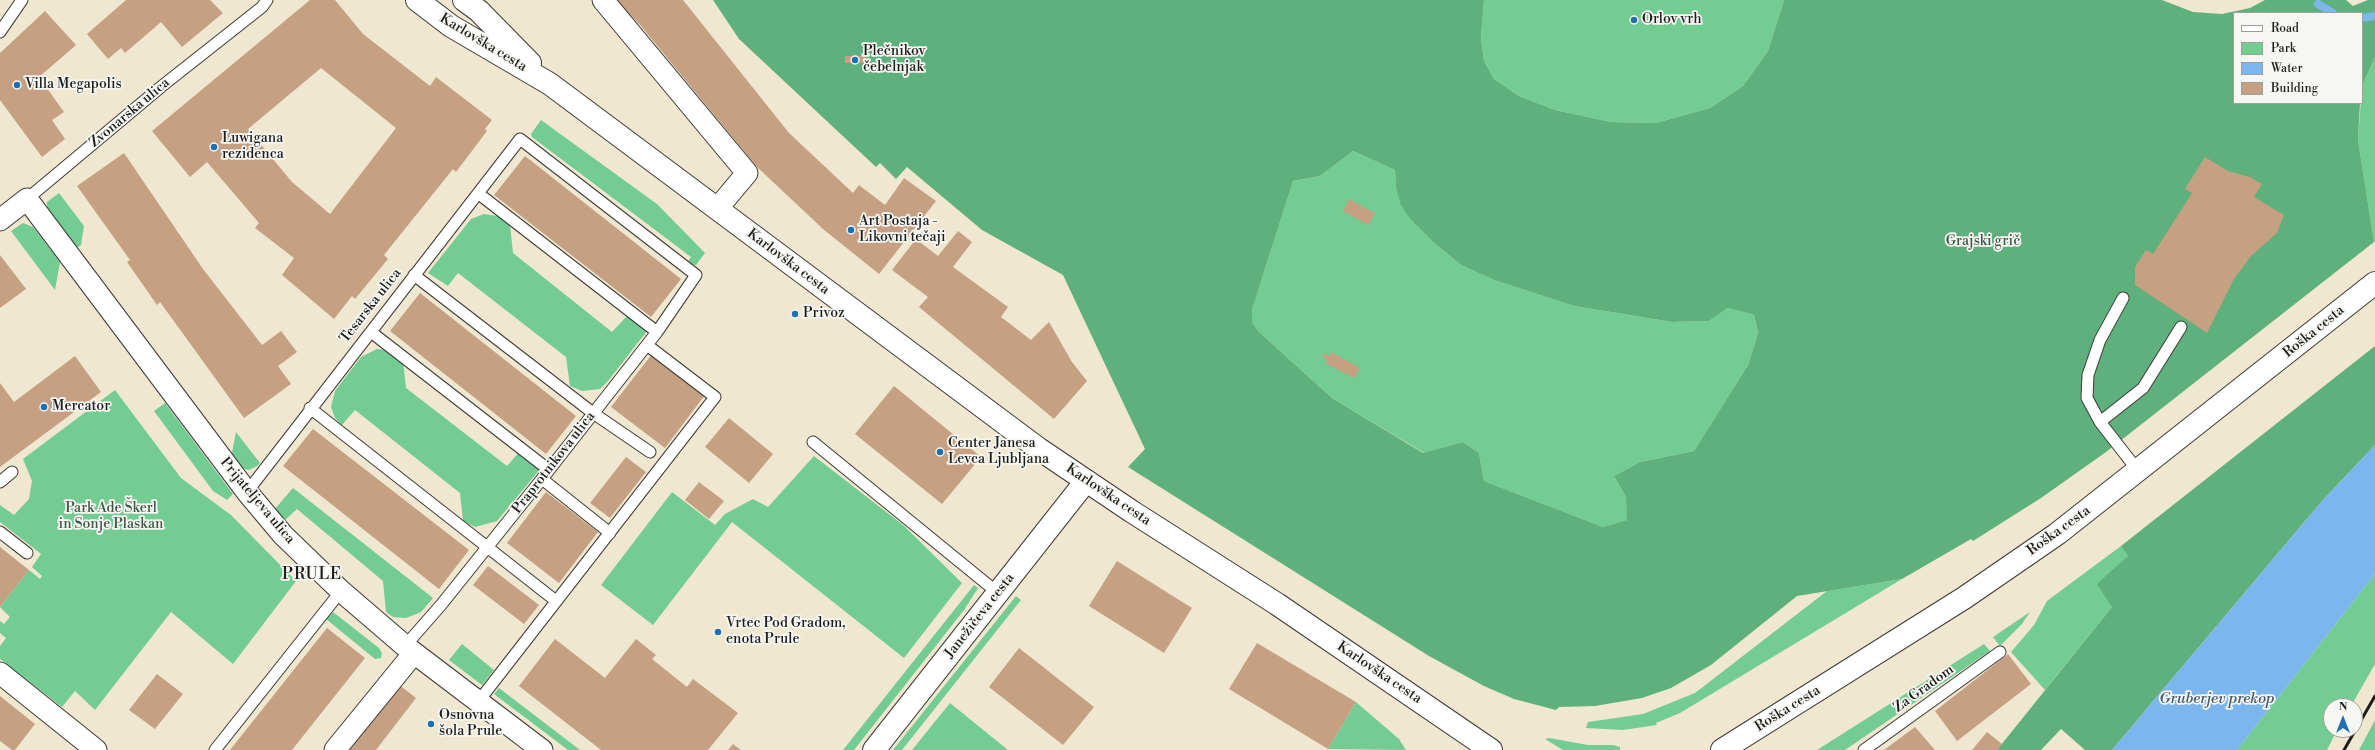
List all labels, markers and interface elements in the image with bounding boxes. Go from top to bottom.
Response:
street label: Karlovška cesta [436,10,530,76]
place label: Orlov vrh [1642,12,1701,28]
legend [2233,12,2363,104]
marker: Orlov vrh [1629,15,1639,25]
text: Road [2271,21,2299,36]
text: Park [2271,41,2296,56]
place label: Plečnikov čebelnjak [863,44,926,76]
marker: Plečnikov čebelnjak [850,55,860,65]
text: Water [2271,61,2303,76]
street label: Zvonarska ulica [86,75,174,151]
place label: Villa Megapolis [25,77,122,93]
marker: Villa Megapolis [12,80,22,90]
text: Building [2271,81,2318,96]
place label: Luwigana rezidenca [222,131,284,164]
marker: Luwigana rezidenca [209,142,219,152]
place label: Art Postaja - Likovni tečaji [859,214,946,246]
marker: Art Postaja - Likovni tečaji [846,225,856,235]
street label: Karlovška cesta [743,226,833,298]
park label: Grajski grič [1946,234,2020,250]
street label: Tesarska ulica [337,265,405,347]
street label: Roška cesta [2280,302,2348,362]
place label: Privoz [803,306,845,322]
marker: Privoz [790,309,800,319]
place label: Mercator [52,399,110,415]
marker: Mercator [39,402,49,412]
street label: Praprotnikova ulica [509,409,599,517]
place label: Center Janesa Levca Ljubljana [948,436,1049,468]
marker: Center Janesa Levca Ljubljana [935,447,945,457]
street label: Prijateljeva ulica [216,454,298,548]
street label: Karlovška cesta [1062,460,1154,530]
park label: Park Ade Škerl in Sonje Plaskan [59,501,163,534]
street label: Roška cesta [2024,502,2094,560]
district label: PRULE [282,565,342,585]
street label: Janežičeva cesta [942,570,1018,662]
place label: Vrtec Pod Gradom, enota Prule [726,616,846,648]
marker: Vrtec Pod Gradom, enota Prule [713,627,723,637]
street label: Karlovška cesta [1333,638,1425,708]
street label: Za Gradom [1891,661,1957,717]
street label: Roška cesta [1752,682,1824,736]
water label: Gruberjev prekop [2159,690,2275,708]
north arrow [2323,698,2363,738]
text: N [2339,700,2347,714]
place label: Osnovna šola Prule [439,708,502,740]
marker: Osnovna šola Prule [426,719,436,729]

